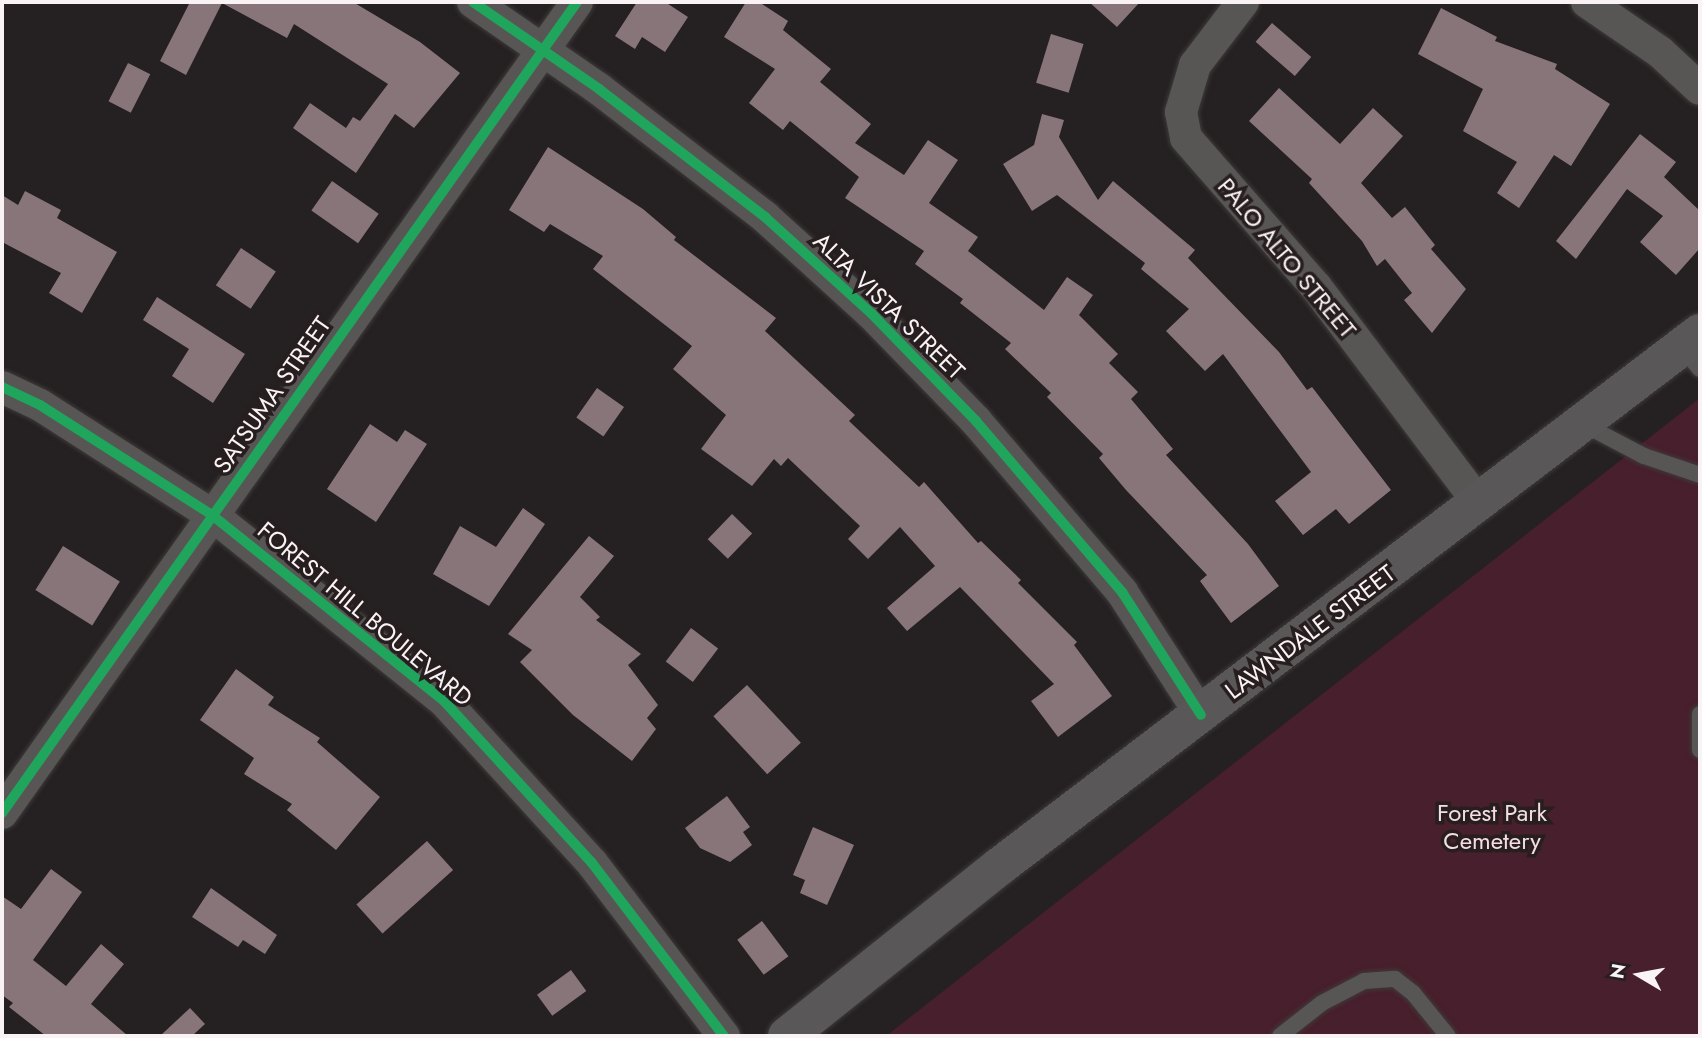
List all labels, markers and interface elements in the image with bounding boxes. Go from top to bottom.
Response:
street label: PALO ALTO STREET [1212,172,1362,344]
street label: ALTA VISTA STREET [808,227,970,385]
street label: SATSUMA STREET [207,311,337,479]
street label: FOREST HILL BOULEVARD [252,516,478,712]
street label: LAWNDALE STREET [1219,559,1401,705]
park label: Forest Park Cemetery [1437,799,1547,855]
north arrow [1604,940,1674,1010]
text: N [1603,961,1632,981]

